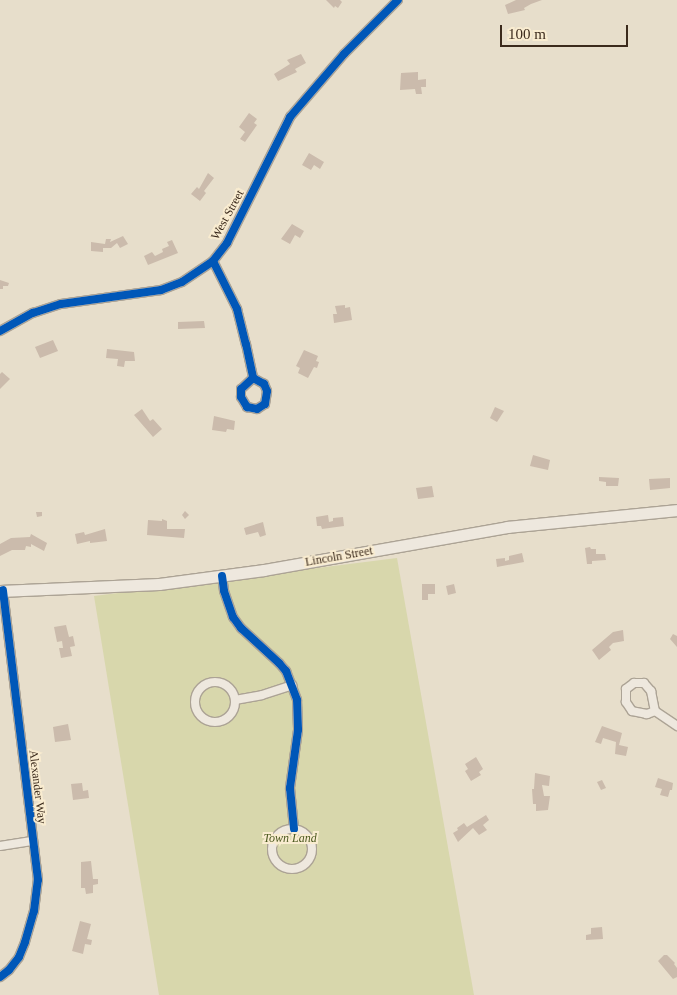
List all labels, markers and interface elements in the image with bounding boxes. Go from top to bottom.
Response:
scale bar [502,15,630,47]
text: 100 m [508,26,546,42]
street label: West Street [208,188,248,242]
street label: Lincoln Street [304,544,374,570]
street label: Alexander Way [25,749,49,825]
park label: Town Land [263,832,317,846]

